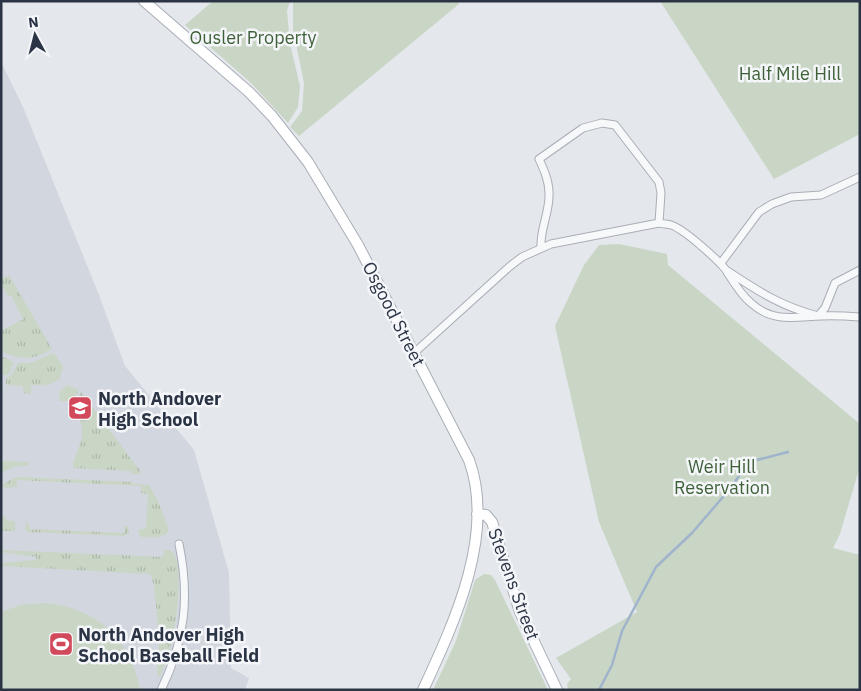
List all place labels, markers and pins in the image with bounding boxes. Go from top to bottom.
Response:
place label: North Andover High School [98,387,221,431]
school or university icon: North Andover High School [67,395,93,421]
place label: North Andover High School Baseball Field [78,623,259,667]
sports icon: North Andover High School Baseball Field [48,631,74,657]

